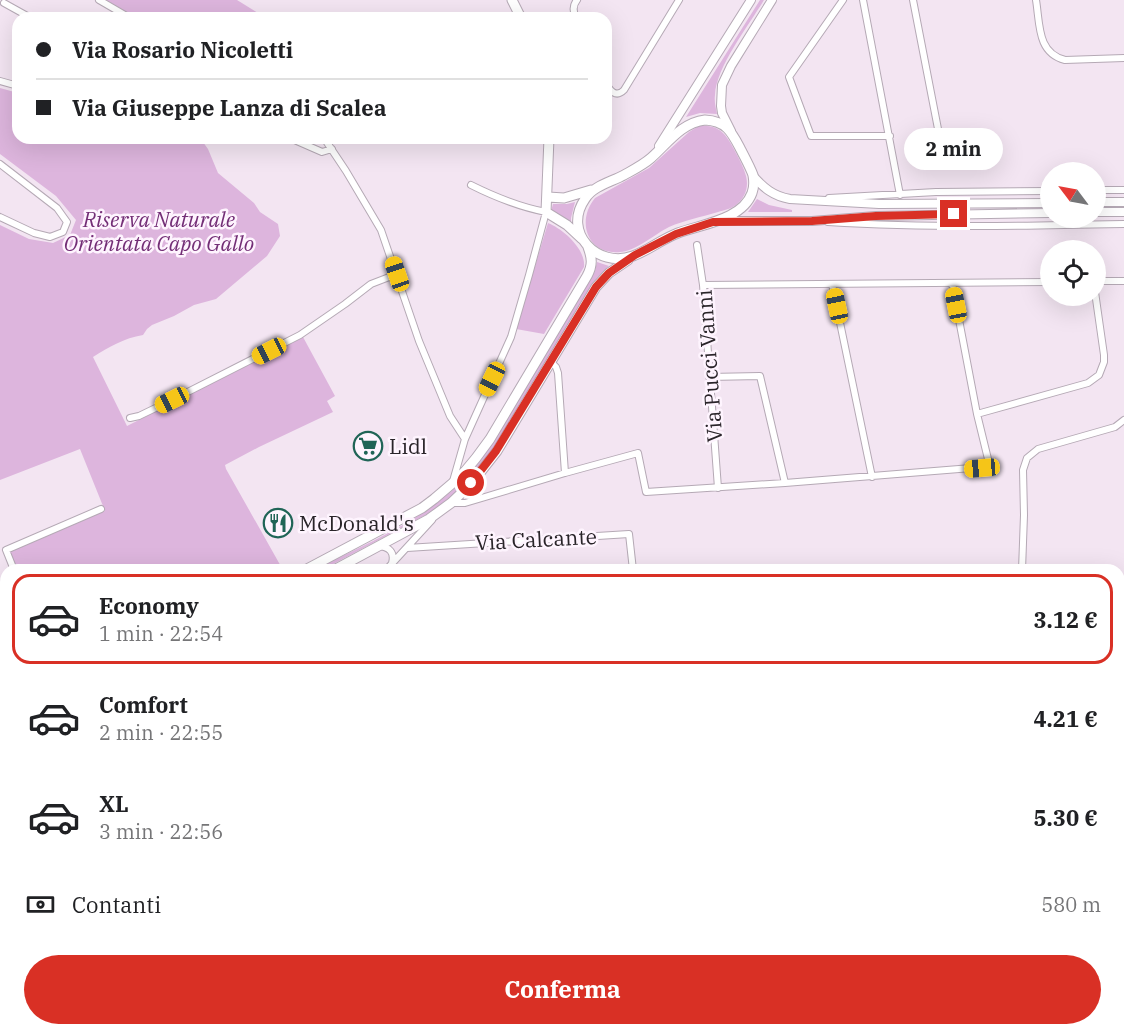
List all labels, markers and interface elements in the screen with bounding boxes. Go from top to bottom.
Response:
text: Via Rosario Nicoletti [72,35,293,64]
text: Via Giuseppe Lanza di Scalea [72,93,387,122]
callout: 2 min [904,127,1004,169]
text: 2 min [926,135,982,162]
north arrow [1040,162,1106,228]
map controls [1040,162,1106,306]
route end [940,200,967,227]
park label: Riserva Naturale Orientata Capo Gallo [64,205,254,257]
button: locate [1040,240,1106,306]
car [383,254,411,294]
car [944,286,968,324]
car [824,287,850,325]
street label: Via Pucci Vanni [690,289,728,443]
car [249,335,289,367]
car [476,359,508,399]
car [152,384,192,416]
supermarket icon: Lidl [352,430,384,462]
place label: Lidl [389,432,427,460]
car [963,457,1001,479]
route start [457,469,484,496]
restaurant icon: McDonald's [262,507,294,539]
place label: McDonald's [299,509,414,537]
street label: Via Calcante [474,522,598,556]
text: Economy [99,591,199,620]
icon: car [27,592,81,646]
text: 3.12 € [1033,605,1098,634]
text: 1 min · 22:54 [99,620,223,647]
text: Comfort [99,690,188,719]
icon: car [27,691,81,745]
text: 4.21 € [1033,704,1098,733]
text: 2 min · 22:55 [99,719,223,746]
text: XL [99,789,129,818]
icon: car [27,790,81,844]
text: 5.30 € [1033,803,1098,832]
text: 3 min · 22:56 [99,818,223,845]
icon: cash [24,888,57,921]
text: Contanti [72,890,161,919]
text: 580 m [1041,891,1101,918]
button: Conferma [24,955,1101,1024]

